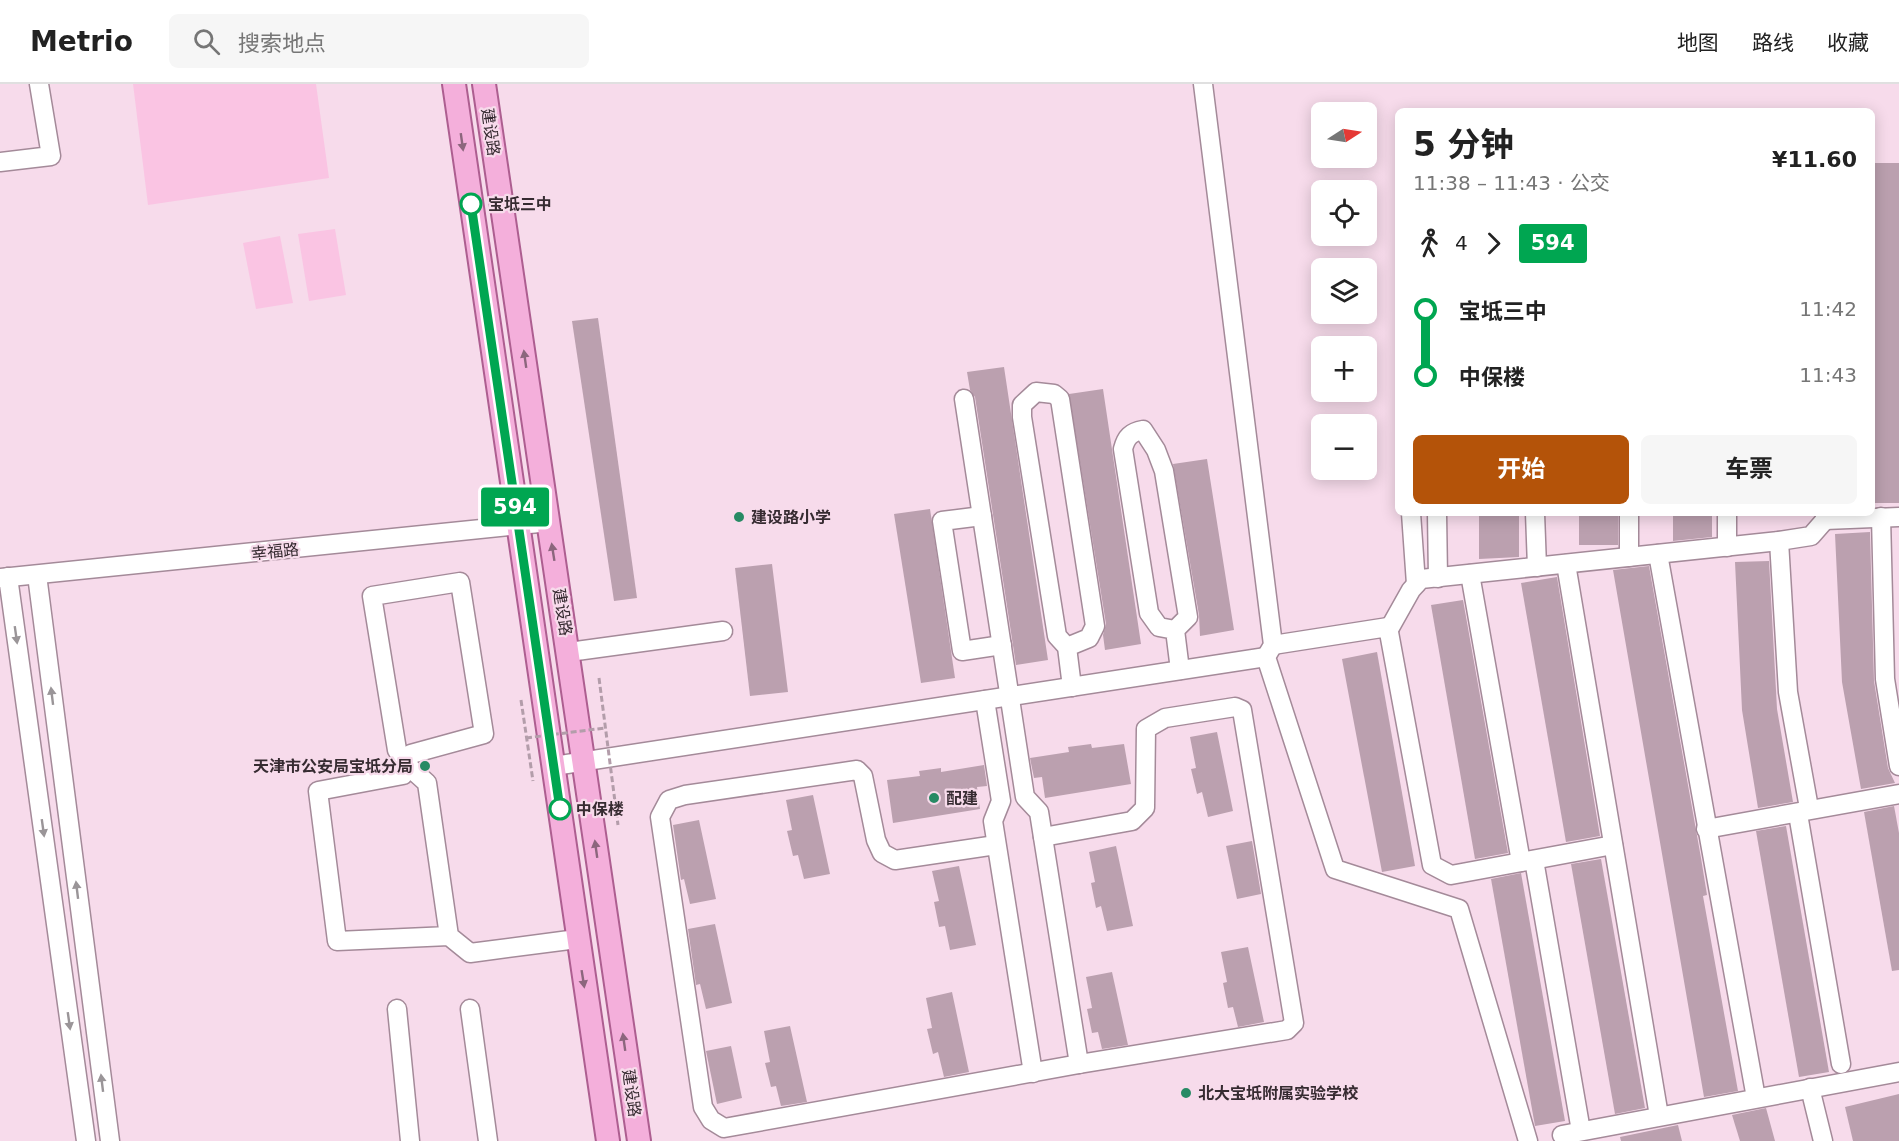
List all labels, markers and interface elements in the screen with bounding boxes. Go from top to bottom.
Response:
search box [169,14,589,68]
text: Metrio [30,25,133,58]
icon: search [190,25,223,58]
text: 搜索地点 [238,31,326,56]
text: 地图 [1677,31,1719,55]
text: 路线 [1752,31,1794,55]
text: 收藏 [1827,31,1869,55]
north arrow [1311,102,1377,168]
map controls [1311,102,1377,480]
street label: 建设路 [478,107,503,157]
text: 5 分钟 [1413,125,1513,164]
one-way arrow [457,133,466,152]
text: ¥11.60 [1772,147,1857,172]
text: 11:38 – 11:43 · 公交 [1413,171,1610,195]
button: locate [1311,180,1377,246]
marker: 宝坻三中 [460,193,482,215]
place label: 宝坻三中 [488,195,552,214]
icon: walk [1413,227,1446,260]
icon: forward [1477,227,1510,260]
text: 4 [1455,231,1468,255]
text: 594 [1531,231,1575,255]
button: layers [1311,258,1377,324]
text: 11:42 [1799,297,1857,321]
text: 宝坻三中 [1459,299,1547,324]
button: + [1311,336,1377,402]
one-way arrow [520,349,529,368]
text: 11:43 [1799,363,1857,387]
text: 中保楼 [1459,365,1525,390]
button: − [1311,414,1377,480]
button: 开始 [1413,435,1629,504]
button: 车票 [1641,435,1857,504]
line badge: 594 [480,488,550,526]
text: 594 [493,495,537,519]
place label: 建设路小学 [751,508,831,527]
marker: 建设路小学 [732,510,746,524]
street label: 幸福路 [250,540,300,563]
one-way arrow [549,542,558,561]
street label: 建设路 [549,587,576,637]
one-way arrow [11,626,20,645]
one-way arrow [48,687,57,706]
place label: 天津市公安局宝坻分局 [253,757,413,776]
marker: 天津市公安局宝坻分局 [418,759,432,773]
place label: 配建 [946,789,978,808]
marker: 配建 [927,791,941,805]
marker: 中保楼 [549,798,571,820]
place label: 中保楼 [576,800,624,819]
one-way arrow [38,819,47,838]
one-way arrow [591,839,600,858]
one-way arrow [73,880,82,899]
one-way arrow [579,970,588,989]
one-way arrow [65,1012,74,1031]
one-way arrow [619,1032,628,1051]
street label: 建设路 [619,1068,644,1118]
one-way arrow [98,1073,107,1092]
place label: 北大宝坻附属实验学校 [1198,1084,1359,1103]
marker: 北大宝坻附属实验学校 [1179,1086,1193,1100]

